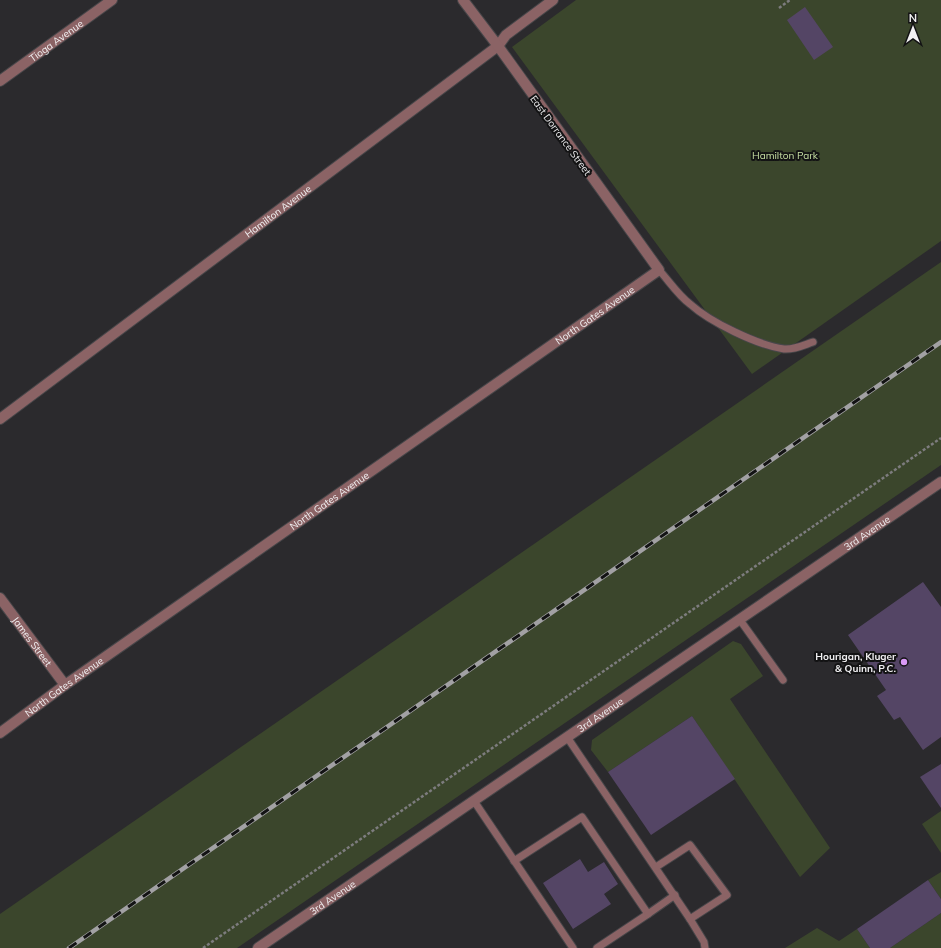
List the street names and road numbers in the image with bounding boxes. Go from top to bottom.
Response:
street label: Tioga Avenue [27,17,86,65]
street label: East Dorrance Street [527,93,594,178]
street label: Hamilton Avenue [242,182,314,241]
street label: North Gates Avenue [553,283,637,348]
street label: North Gates Avenue [287,469,372,533]
street label: 3rd Avenue [841,513,893,553]
street label: James Street [9,614,55,669]
street label: North Gates Avenue [22,654,106,720]
street label: 3rd Avenue [575,695,626,735]
street label: 3rd Avenue [307,877,358,918]

